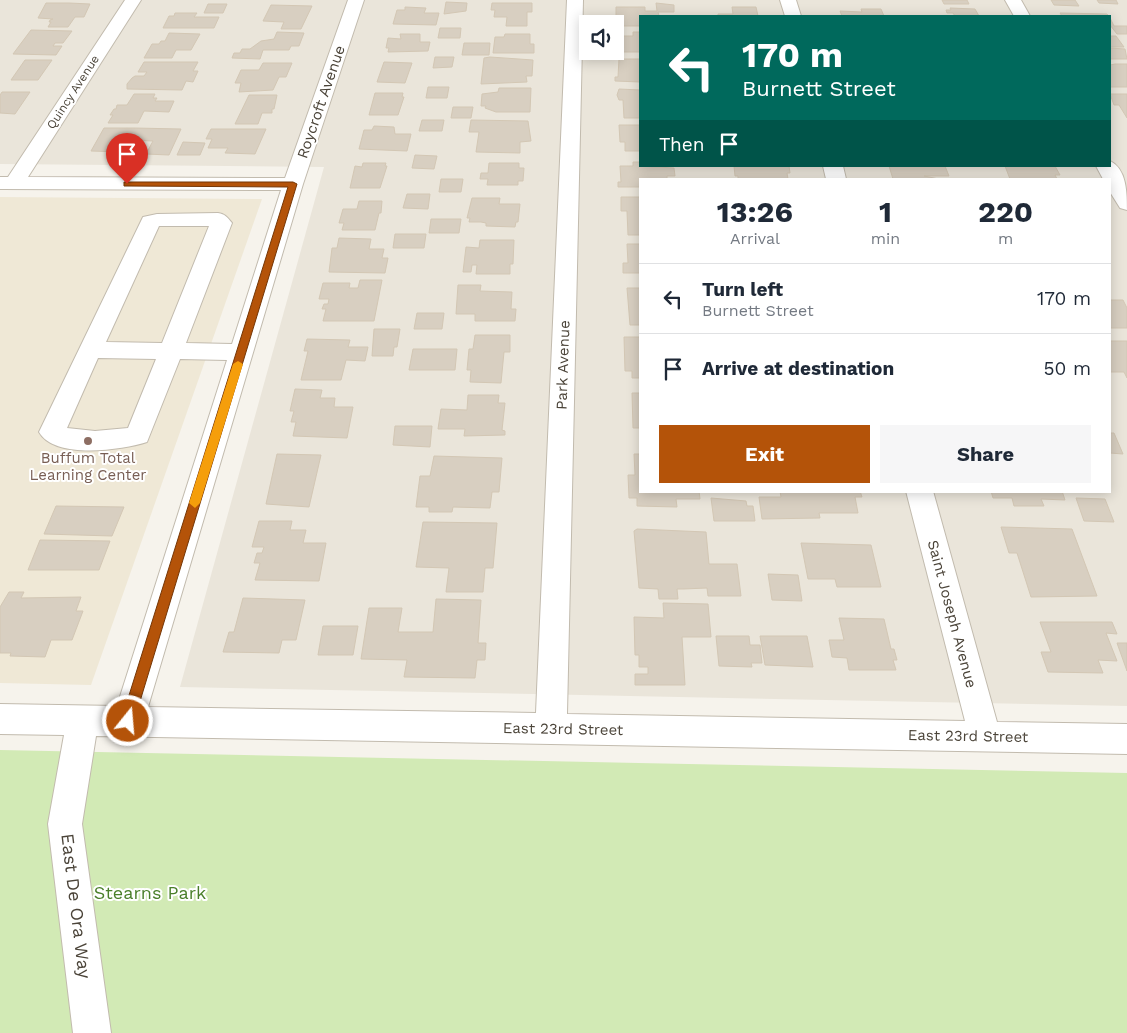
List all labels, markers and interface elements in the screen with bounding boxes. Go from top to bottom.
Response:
map controls [579,15,624,60]
button: sound [579,15,624,60]
text: 170 m [742,34,843,76]
icon: left [659,35,724,100]
street label: Roycroft Avenue [293,43,349,161]
street label: Quincy Avenue [44,52,102,132]
text: Burnett Street [742,76,896,101]
icon: arrive [715,130,743,158]
pin [106,133,148,184]
text: Then [659,133,705,156]
icon: arrive [113,140,141,168]
text: 13:26 [717,194,793,229]
text: 1 [879,194,892,229]
text: 220 [978,194,1033,229]
text: Arrival [730,229,780,248]
text: min [871,229,900,248]
text: m [998,229,1013,248]
text: Turn left [702,278,783,301]
icon: left [659,285,687,313]
text: 170 m [1037,287,1091,310]
text: Burnett Street [702,301,814,320]
street label: Park Avenue [552,320,574,410]
icon: arrive [659,355,687,383]
text: Arrive at destination [702,357,894,380]
text: 50 m [1044,357,1091,380]
button: Exit [659,425,870,483]
button: Share [880,425,1091,483]
marker: Buffum Total Learning Center [82,435,94,447]
place label: Buffum Total Learning Center [30,449,146,484]
street label: Saint Joseph Avenue [924,538,980,690]
position arrow [101,694,153,746]
street label: East 23rd Street [503,719,624,739]
street label: East 23rd Street [908,726,1029,746]
street label: East De Ora Way [57,832,96,980]
park label: Stearns Park [94,882,206,903]

